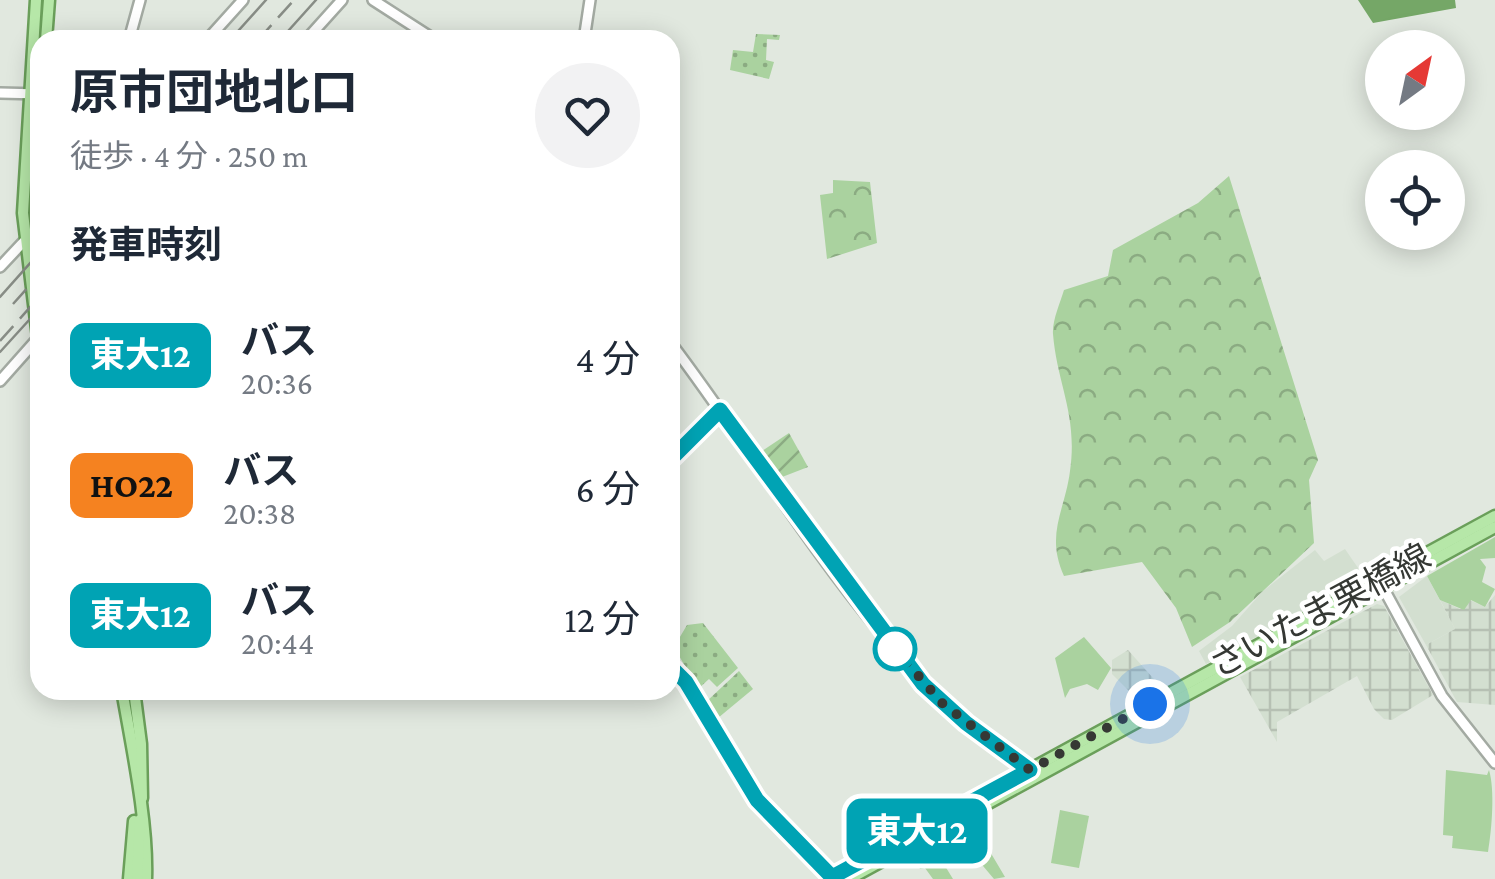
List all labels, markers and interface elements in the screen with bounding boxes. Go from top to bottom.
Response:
north arrow [1365,30,1465,130]
map controls [1365,30,1465,250]
button: heart [535,63,640,168]
text: 原市団地北口 [70,66,358,119]
text: 徒歩 · 4 分 · 250 m [70,138,308,174]
button: locate [1365,150,1465,250]
text: 発車時刻 [70,224,222,266]
text: バス [241,320,317,362]
text: 東大12 [90,336,191,375]
text: 4 分 [575,338,640,380]
text: 20:36 [241,365,313,401]
text: バス [223,450,299,492]
text: HO22 [90,466,173,505]
text: 6 分 [576,468,640,510]
text: 20:38 [223,495,296,531]
street label: さいたま栗橋線 [1203,537,1437,685]
text: バス [241,580,317,622]
text: 東大12 [90,596,191,635]
text: 12 分 [564,598,640,640]
text: 20:44 [241,625,314,661]
unlabelled marker [874,628,916,670]
your location [1125,679,1175,729]
line badge: 東大12 [847,798,987,864]
text: 東大12 [867,812,967,851]

